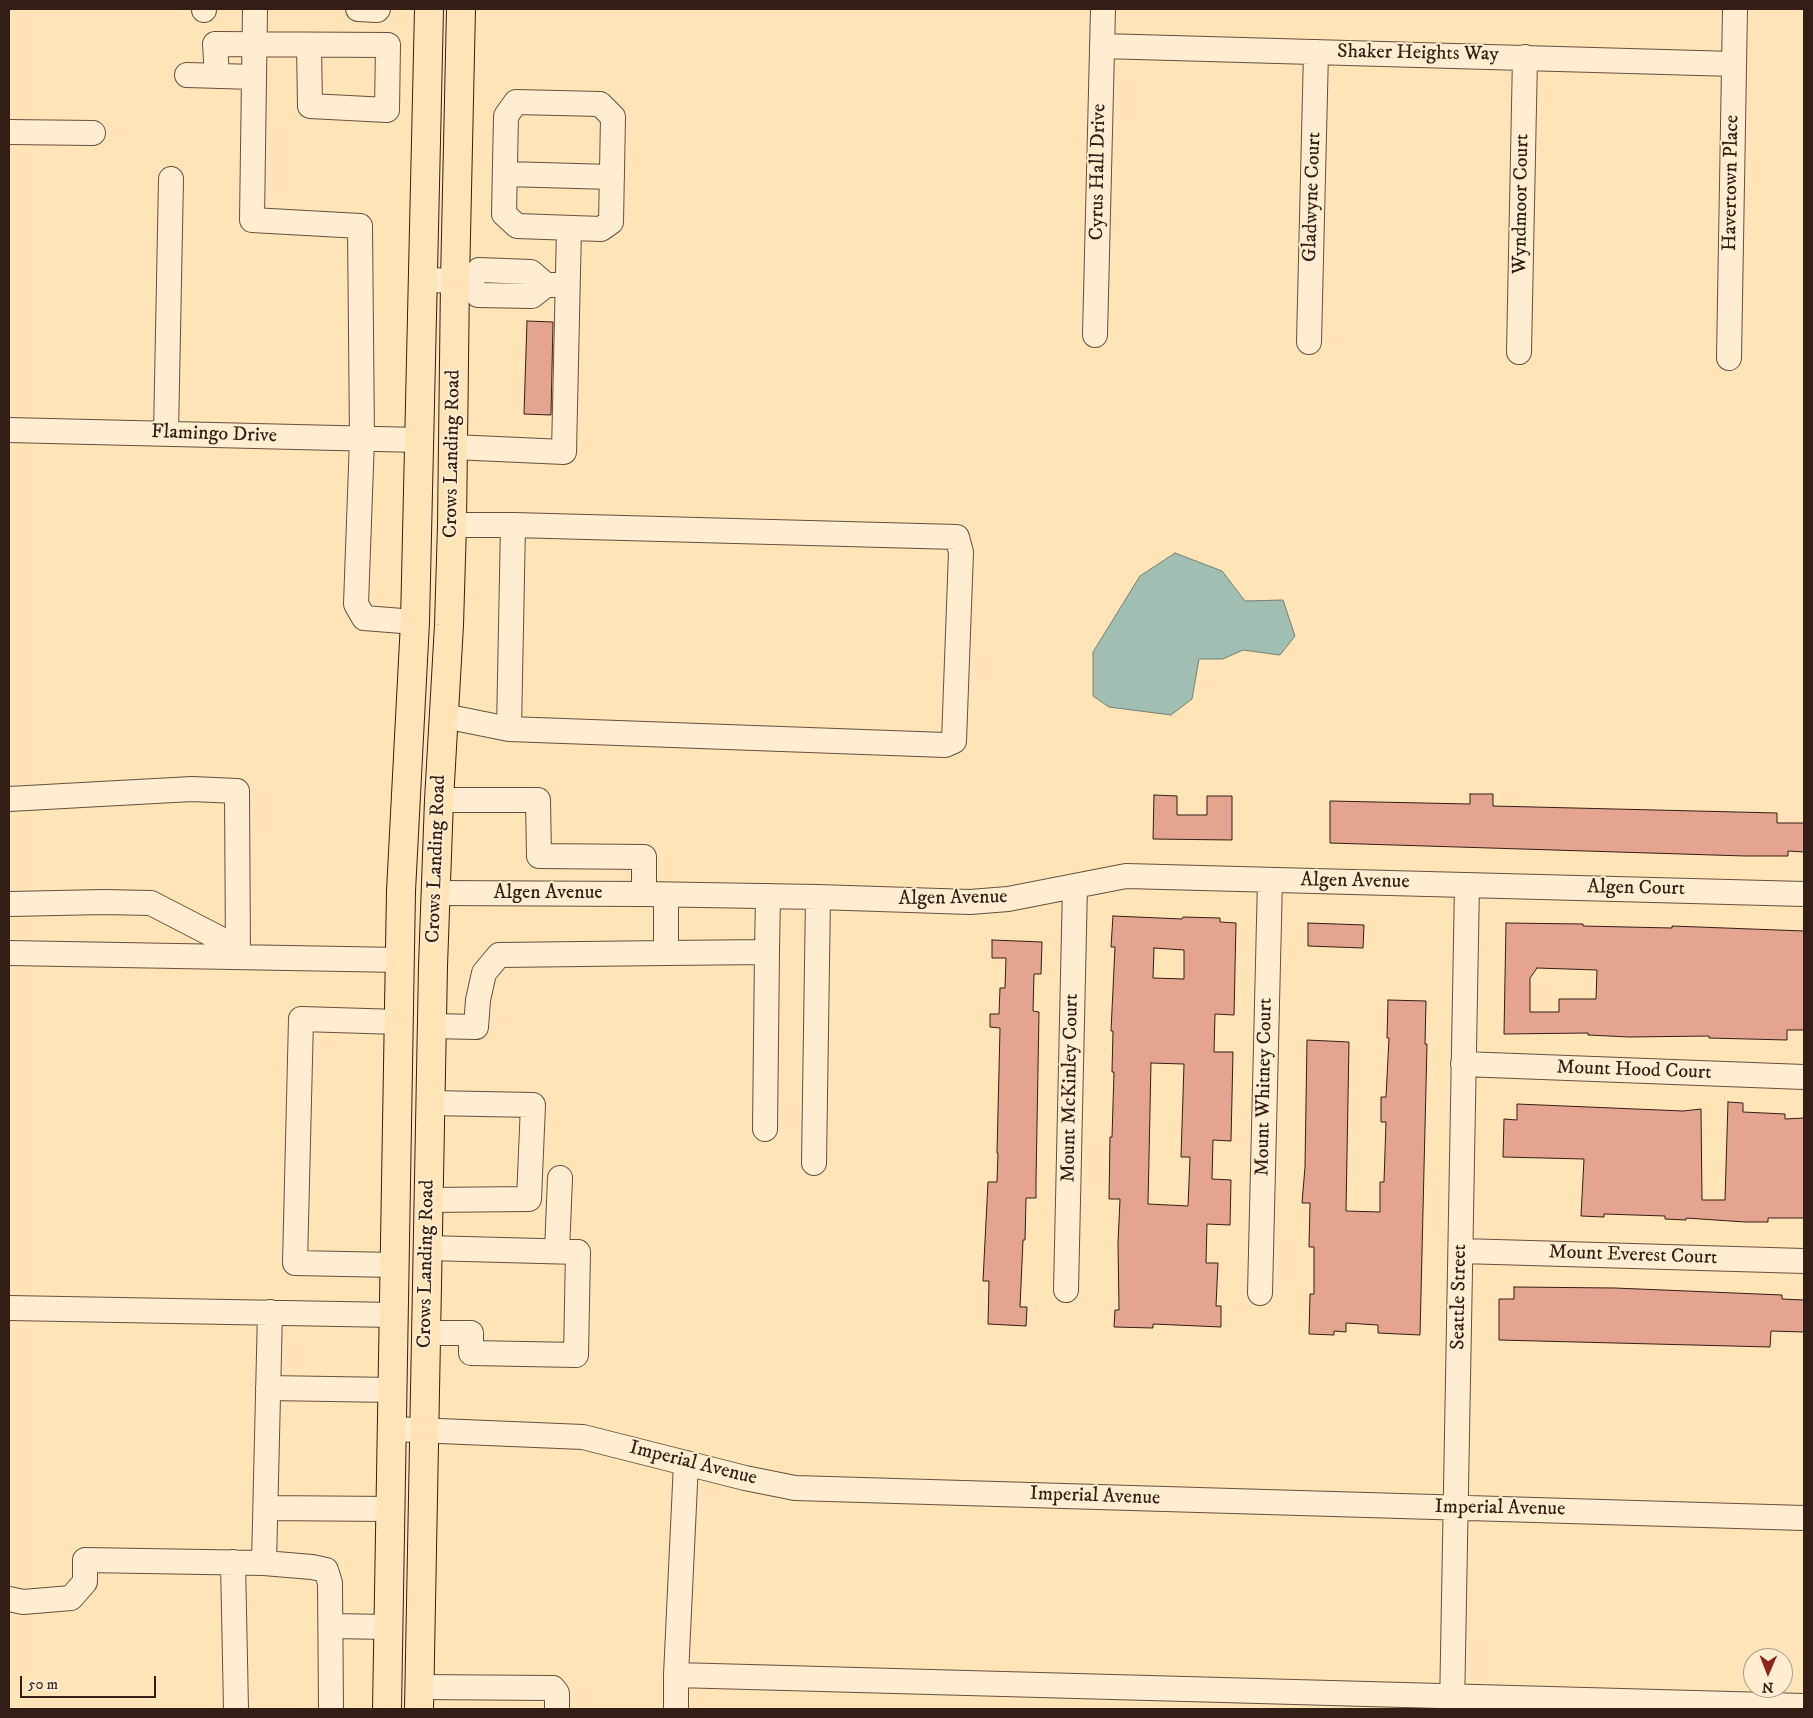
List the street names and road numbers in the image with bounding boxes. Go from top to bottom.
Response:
street label: Shaker Heights Way [1337,41,1499,67]
street label: Cyrus Hall Drive [1086,103,1112,241]
street label: Havertown Place [1719,115,1745,251]
street label: Gladwyne Court [1299,132,1327,262]
street label: Wyndmoor Court [1509,134,1535,274]
street label: Crows Landing Road [440,370,466,538]
street label: Flamingo Drive [151,421,277,449]
street label: Crows Landing Road [422,774,452,944]
street label: Algen Avenue [1300,869,1410,895]
street label: Algen Court [1587,876,1685,902]
street label: Algen Avenue [493,882,603,906]
street label: Algen Avenue [898,886,1008,912]
street label: Mount McKinley Court [1057,993,1085,1183]
street label: Mount Whitney Court [1251,998,1279,1176]
street label: Mount Hood Court [1556,1056,1712,1086]
street label: Crows Landing Road [414,1180,440,1348]
street label: Mount Everest Court [1548,1241,1718,1271]
street label: Seattle Street [1447,1244,1473,1350]
street label: Imperial Avenue [627,1437,759,1491]
street label: Imperial Avenue [1029,1483,1161,1511]
street label: Imperial Avenue [1434,1496,1566,1522]

